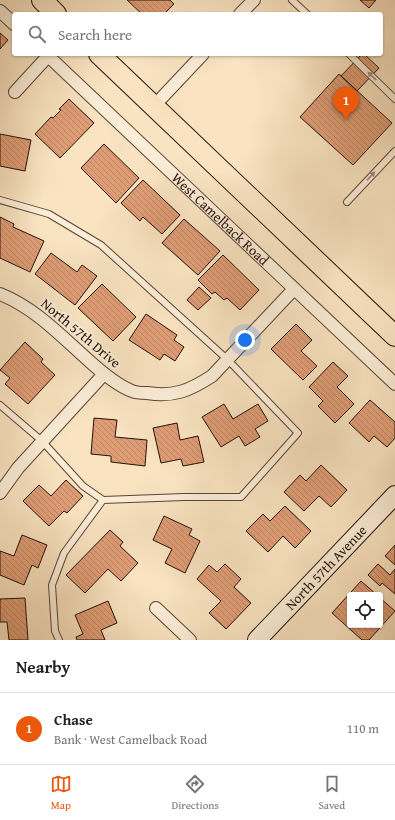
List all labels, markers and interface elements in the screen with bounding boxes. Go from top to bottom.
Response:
search box [12,12,383,56]
icon: search [26,23,48,45]
text: Search here [58,24,132,45]
one-way arrow [367,71,377,81]
pin: 1 [333,87,359,120]
street label: West Camelback Road [167,168,274,270]
one-way arrow [366,172,375,181]
street label: North 57th Drive [37,294,126,373]
your location [235,330,255,350]
street label: North 57th Avenue [281,520,372,614]
map controls [347,592,383,628]
button: locate [347,592,383,628]
text: Nearby [16,654,70,679]
text: Chase [54,709,93,730]
text: 1 [26,719,32,738]
text: 110 m [347,719,379,738]
text: Bank · West Camelback Road [54,730,207,749]
tab: Map [50,773,72,813]
tab: Directions [172,773,219,813]
tab: Saved [318,773,345,813]

